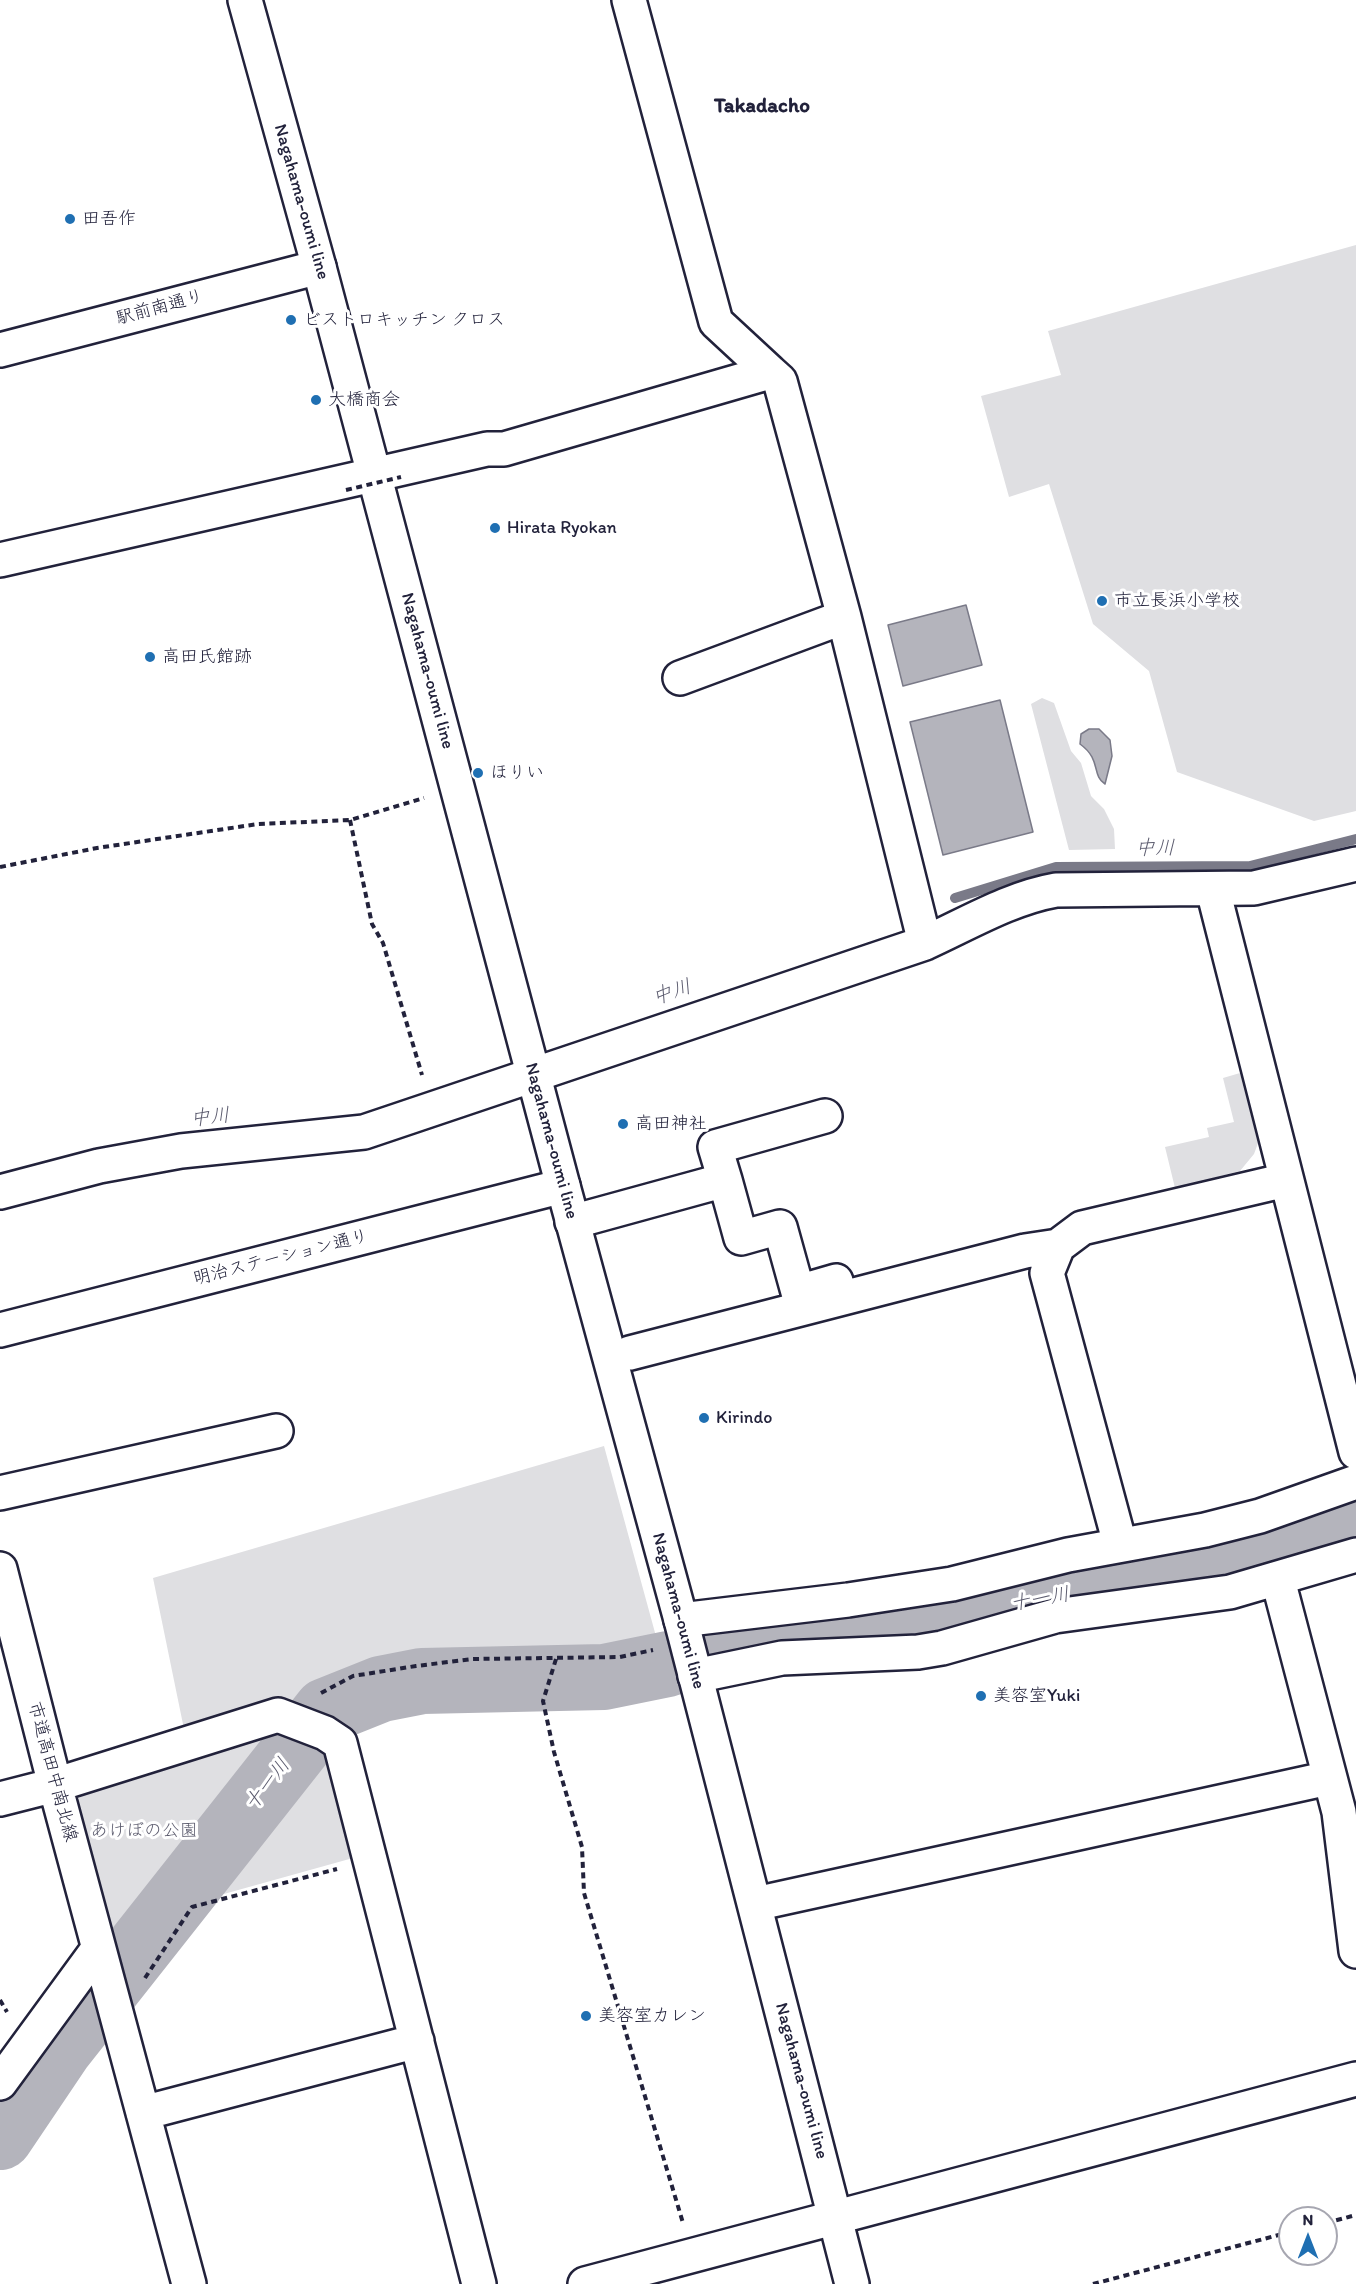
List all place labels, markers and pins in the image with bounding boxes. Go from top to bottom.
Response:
place label: 田吾作 [82,208,136,230]
marker: 田吾作 [63,212,77,226]
place label: ビストロキッチン クロス [303,309,505,331]
marker: ビストロキッチン クロス [284,313,298,327]
place label: 大橋商会 [328,389,400,411]
marker: 大橋商会 [309,393,323,407]
place label: Hirata Ryokan [507,517,617,539]
marker: Hirata Ryokan [488,521,502,535]
place label: 市立長浜小学校 [1114,590,1240,612]
marker: 市立長浜小学校 [1095,594,1109,608]
place label: 高田氏館跡 [162,646,252,668]
marker: 高田氏館跡 [143,650,157,664]
place label: ほりい [490,762,544,784]
marker: ほりい [471,766,485,780]
place label: 高田神社 [635,1113,707,1135]
marker: 高田神社 [616,1117,630,1131]
place label: Kirindo [716,1407,772,1429]
marker: Kirindo [697,1411,711,1425]
place label: 美容室Yuki [993,1685,1080,1707]
marker: 美容室Yuki [974,1689,988,1703]
place label: 美容室カレン [598,2005,706,2027]
marker: 美容室カレン [579,2009,593,2023]

